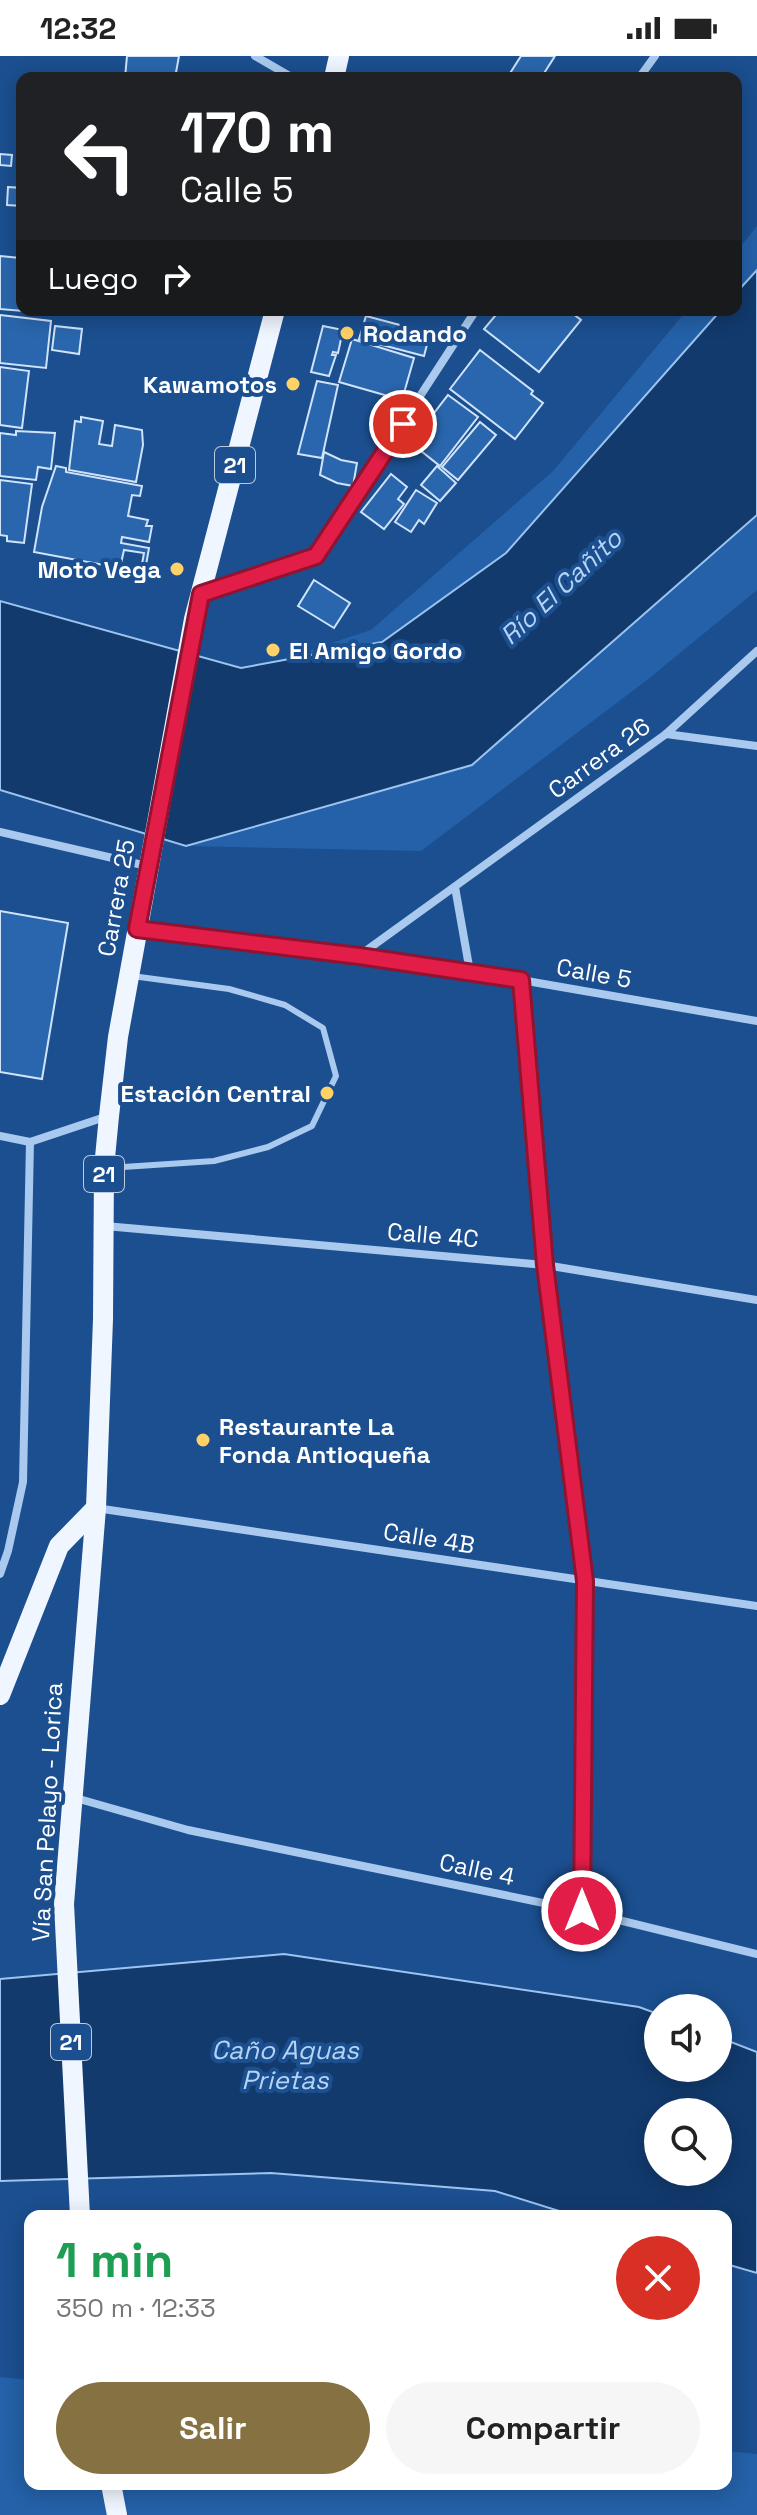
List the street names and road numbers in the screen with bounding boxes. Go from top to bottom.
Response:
road number: 21 [215,447,255,483]
street label: Carrera 26 [542,711,656,805]
street label: Carrera 25 [90,837,142,959]
street label: Calle 5 [554,951,634,995]
road number: 21 [84,1156,124,1192]
street label: Calle 4C [386,1216,480,1254]
street label: Calle 4B [381,1515,477,1561]
street label: Vía San Pelayo - Lorica [25,1681,69,1943]
street label: Calle 4 [436,1846,518,1892]
road number: 21 [51,2024,91,2060]

